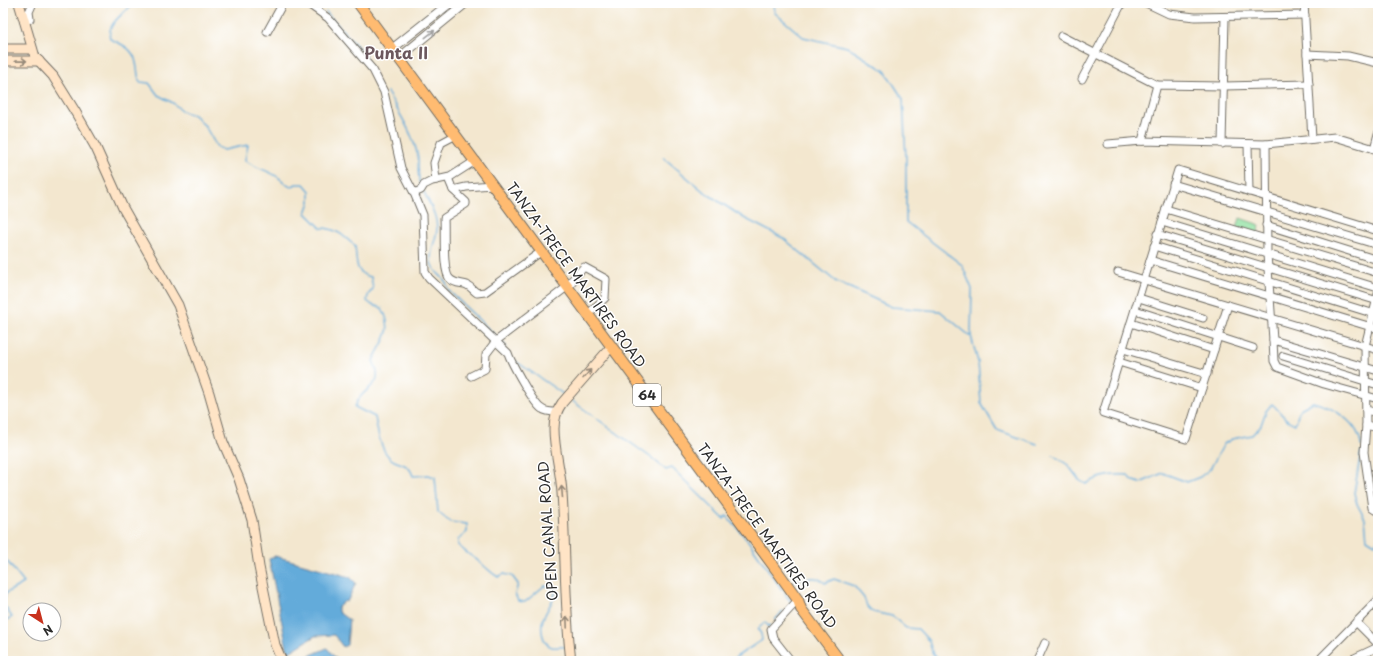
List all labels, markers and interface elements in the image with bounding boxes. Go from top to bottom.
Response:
one-way arrow [424,30,435,38]
district label: Punta II [364,40,428,64]
one-way arrow [14,57,27,65]
street label: TANZA-TRECE MARTIRES ROAD [502,178,651,372]
one-way arrow [582,369,592,379]
road number: 64 [633,384,661,406]
street label: TANZA-TRECE MARTIRES ROAD [693,439,842,633]
street label: OPEN CANAL ROAD [532,460,563,602]
one-way arrow [558,486,566,499]
north arrow [22,602,62,642]
one-way arrow [564,616,571,629]
text: N [39,621,57,640]

